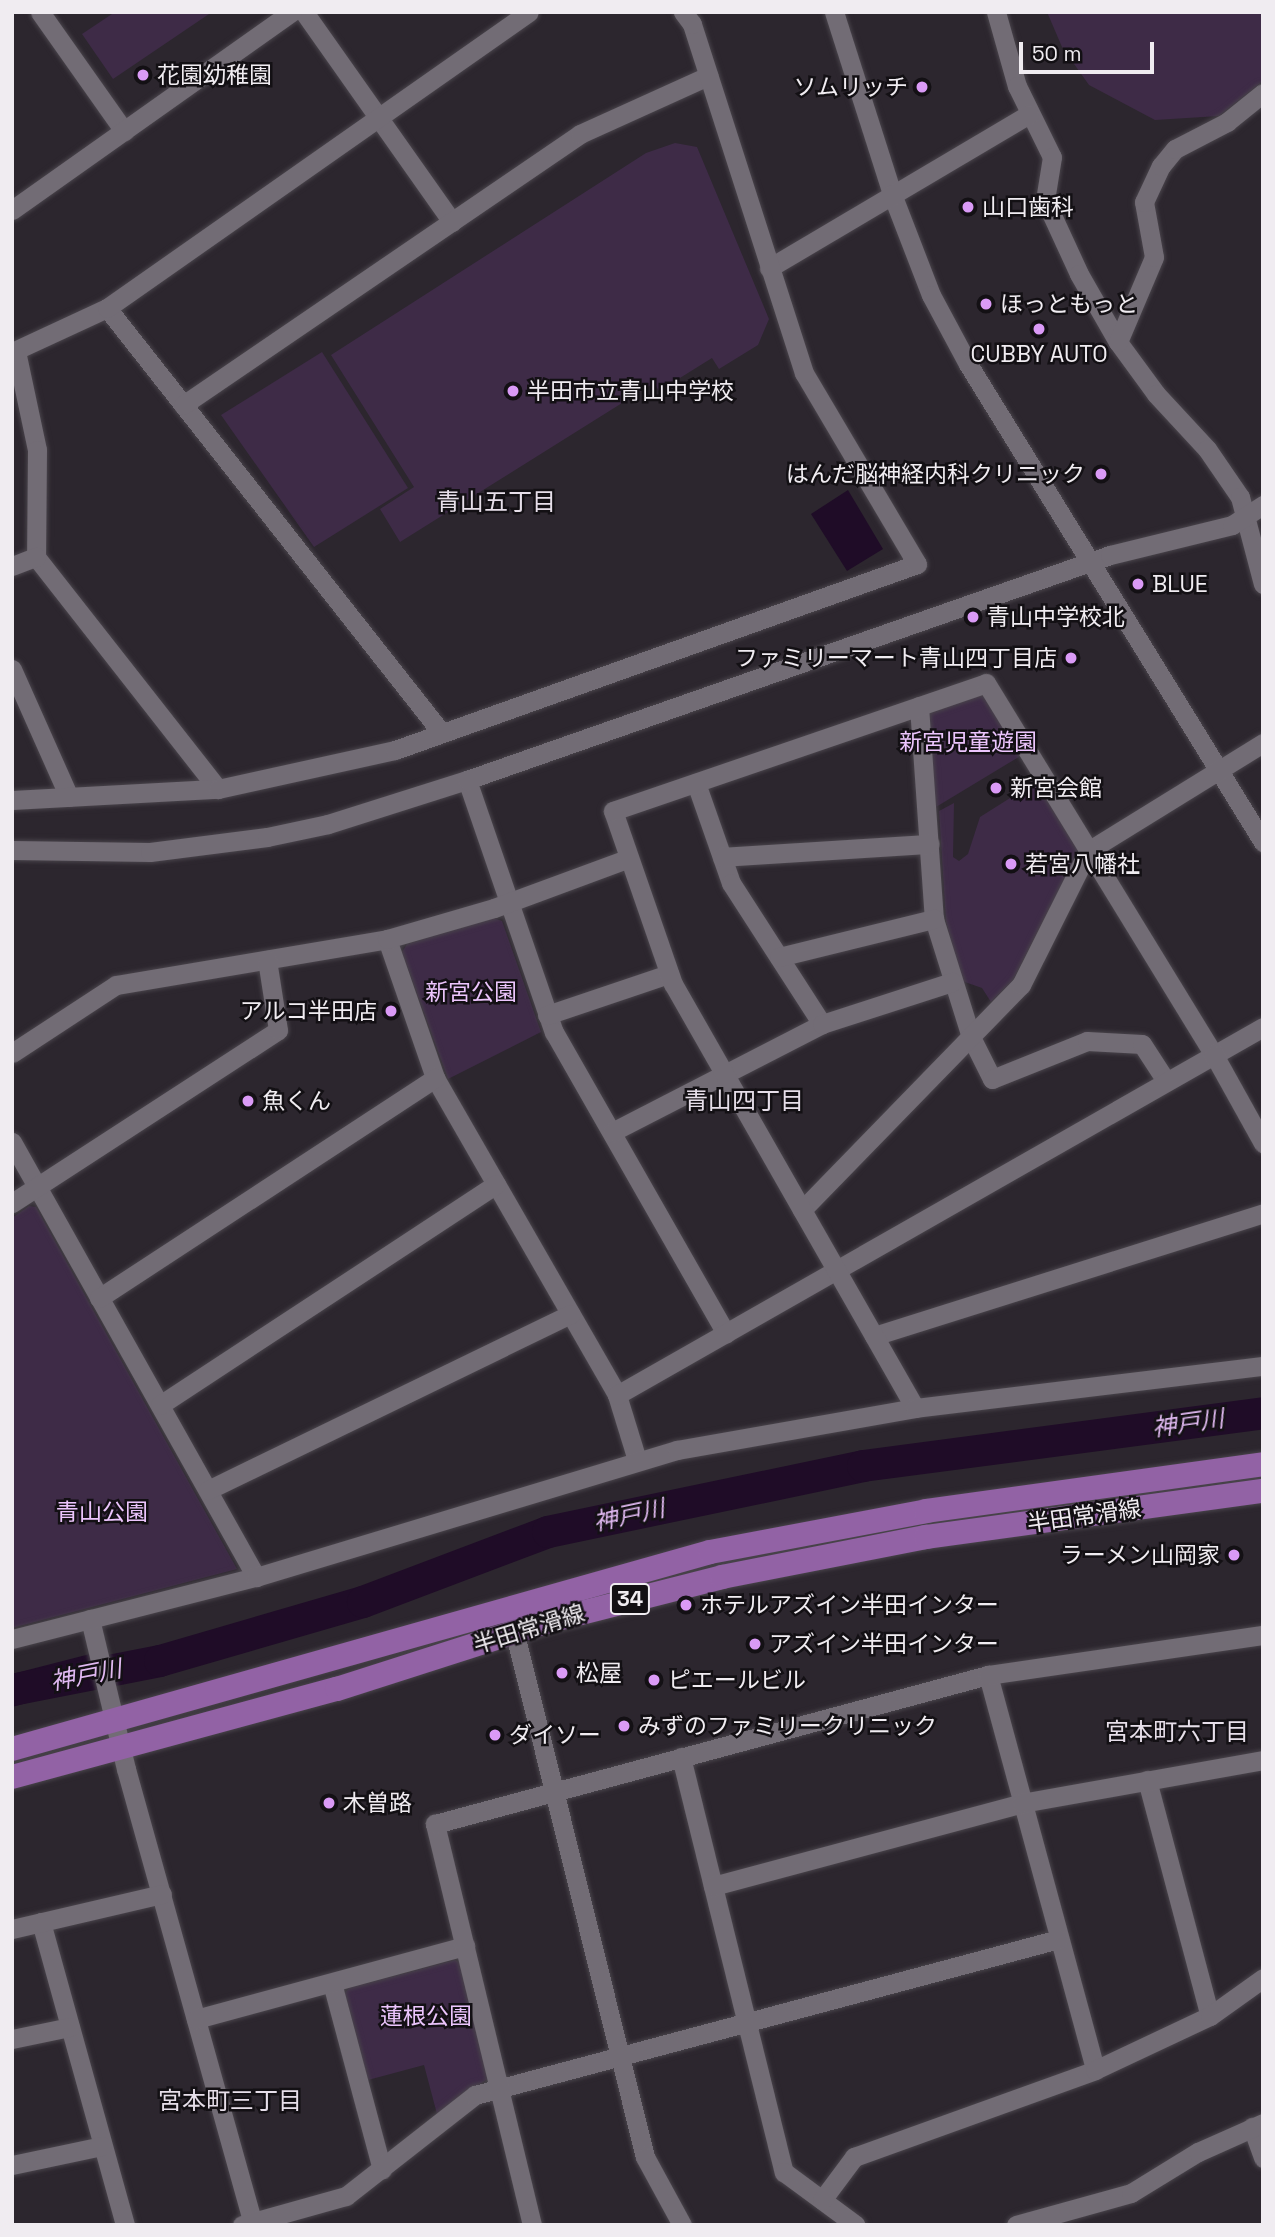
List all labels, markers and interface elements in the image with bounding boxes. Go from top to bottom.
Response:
scale bar [1023,28,1158,72]
text: 50 m [1032,40,1082,67]
place label: 花園幼稚園 [157,61,272,89]
marker: 花園幼稚園 [135,67,151,83]
place label: ソムリッチ [793,73,908,101]
marker: ソムリッチ [914,79,930,95]
place label: 山口歯科 [982,193,1074,221]
marker: 山口歯科 [960,199,976,215]
place label: ほっともっと [1000,290,1138,318]
marker: ほっともっと [978,296,994,312]
marker: CUBBY AUTO [1031,321,1047,337]
place label: CUBBY AUTO [970,340,1108,368]
place label: 半田市立青山中学校 [527,377,734,405]
marker: 半田市立青山中学校 [505,383,521,399]
place label: はんだ脳神経内科クリニック [786,460,1085,488]
marker: はんだ脳神経内科クリニック [1091,464,1111,484]
district label: 青山五丁目 [436,488,556,516]
place label: BLUE [1152,570,1208,598]
marker: BLUE [1130,576,1146,592]
place label: 青山中学校北 [987,603,1125,631]
marker: 青山中学校北 [965,609,981,625]
place label: ファミリーマート青山四丁目店 [735,644,1057,672]
marker: ファミリーマート青山四丁目店 [1063,650,1079,666]
park label: 新宮児童遊園 [899,728,1037,756]
place label: 新宮会館 [1010,774,1102,802]
marker: 新宮会館 [988,780,1004,796]
place label: 若宮八幡社 [1025,850,1140,878]
marker: 若宮八幡社 [1003,856,1019,872]
park label: 新宮公園 [425,978,517,1006]
place label: アルコ半田店 [239,997,377,1025]
marker: アルコ半田店 [383,1003,399,1019]
place label: 魚くん [262,1087,331,1115]
district label: 青山四丁目 [684,1087,804,1115]
marker: 魚くん [240,1093,256,1109]
water label: 神戸川 [1150,1404,1226,1442]
water label: 神戸川 [591,1493,667,1537]
street label: 半田常滑線 [1025,1494,1143,1538]
park label: 青山公園 [56,1498,148,1526]
place label: ラーメン山岡家 [1059,1541,1220,1569]
marker: ラーメン山岡家 [1226,1547,1242,1563]
road number: 34 [609,1582,651,1616]
place label: ホテルアズイン半田インター [700,1591,999,1619]
marker: ホテルアズイン半田インター [678,1597,694,1613]
street label: 半田常滑線 [470,1599,588,1659]
place label: アズイン半田インター [769,1630,999,1658]
marker: アズイン半田インター [747,1636,763,1652]
water label: 神戸川 [48,1654,124,1696]
place label: 松屋 [576,1659,622,1687]
marker: 松屋 [554,1665,570,1681]
place label: ピエールビル [668,1666,806,1694]
marker: ピエールビル [646,1672,662,1688]
place label: みずのファミリークリニック [638,1712,937,1740]
marker: みずのファミリークリニック [616,1718,632,1734]
district label: 宮本町六丁目 [1105,1718,1249,1746]
place label: ダイソー [509,1721,601,1749]
marker: ダイソー [487,1727,503,1743]
place label: 木曽路 [343,1789,412,1817]
marker: 木曽路 [321,1795,337,1811]
park label: 蓮根公園 [380,2002,472,2030]
district label: 宮本町三丁目 [158,2087,302,2115]

